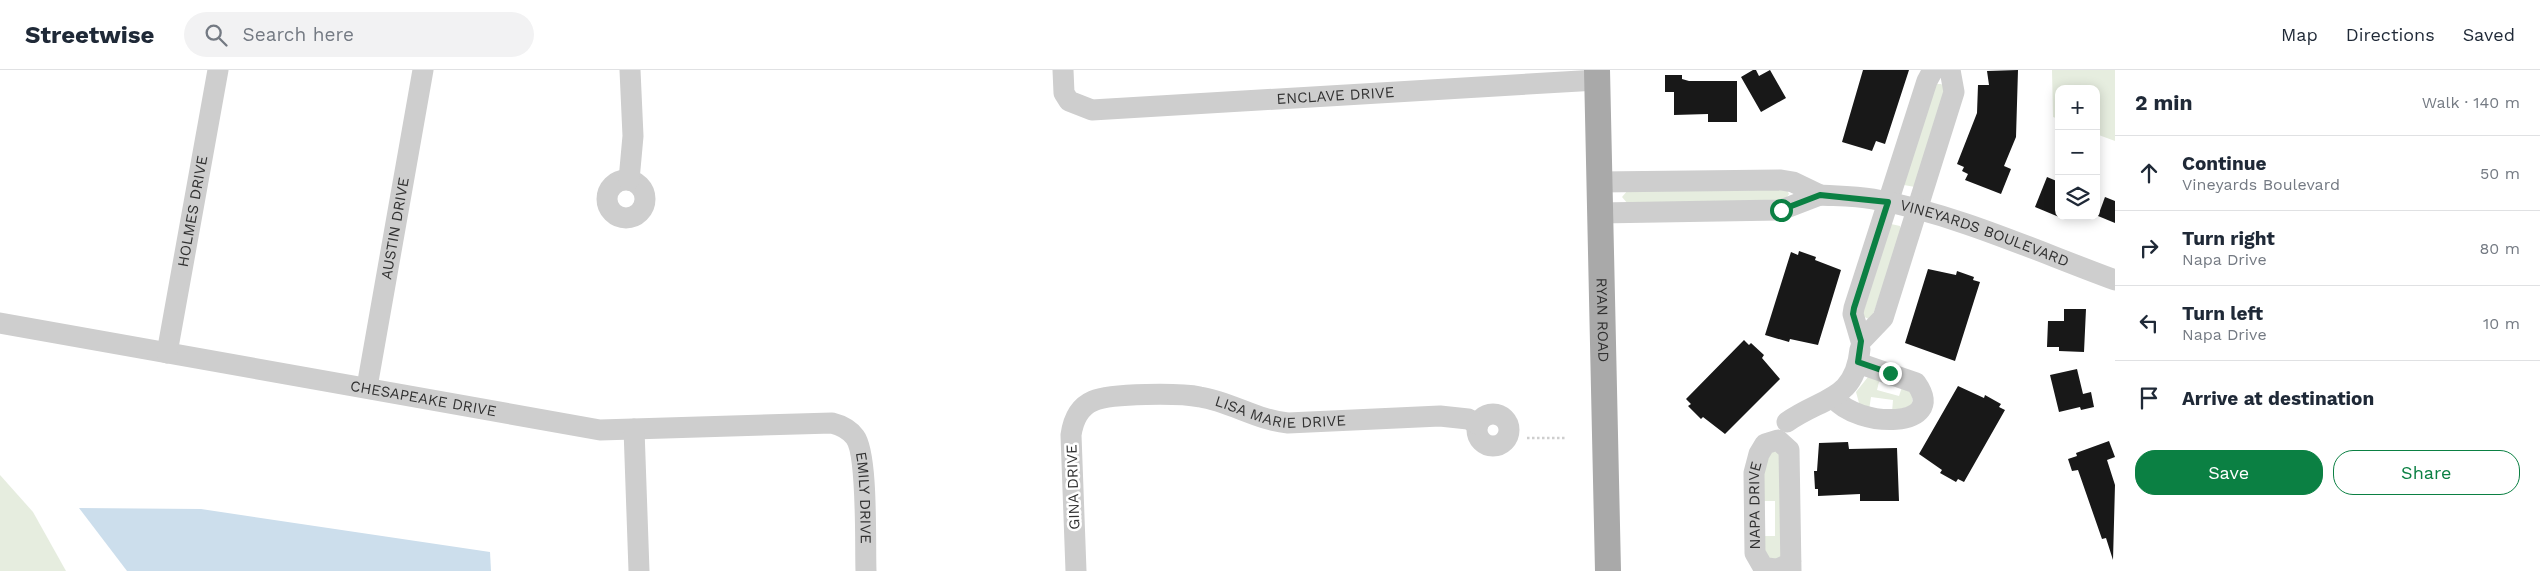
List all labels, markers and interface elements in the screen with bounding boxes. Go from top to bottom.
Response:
search box [184,12,534,57]
text: Streetwise [25,21,154,49]
icon: search [202,21,230,49]
text: Search here [242,23,354,46]
text: Map [2281,24,2318,45]
text: Directions [2346,24,2435,45]
text: Saved [2463,24,2515,45]
street label: ENCLAVE DRIVE [1276,83,1395,108]
map controls [2055,85,2100,220]
button: + [2055,85,2100,130]
text: 2 min [2135,90,2192,115]
text: Walk · 140 m [2422,93,2520,112]
button: − [2055,130,2100,175]
text: Continue [2182,152,2266,175]
street label: HOLMES DRIVE [174,154,211,268]
icon: ahead [2135,159,2163,187]
text: 50 m [2480,164,2520,183]
button: layers [2055,175,2100,220]
text: Vineyards Boulevard [2182,175,2340,194]
street label: AUSTIN DRIVE [377,176,413,281]
street label: VINEYARDS BOULEVARD [1898,196,2072,271]
route start [1770,199,1793,222]
text: Turn right [2182,227,2275,250]
icon: right [2135,234,2163,262]
text: 80 m [2479,239,2520,258]
text: Napa Drive [2182,250,2267,269]
street label: RYAN ROAD [1593,277,1612,363]
text: Turn left [2182,302,2263,325]
icon: left [2135,309,2163,337]
text: 10 m [2483,314,2520,333]
text: Napa Drive [2182,325,2267,344]
route end [1879,362,1902,385]
street label: CHESAPEAKE DRIVE [349,377,498,420]
icon: arrive [2135,384,2163,412]
text: Arrive at destination [2182,387,2374,410]
street label: LISA MARIE DRIVE [1213,392,1346,432]
street label: GINA DRIVE [1063,444,1083,530]
street label: EMILY DRIVE [852,450,875,544]
button: Save [2135,450,2323,495]
button: Share [2333,450,2520,495]
street label: NAPA DRIVE [1745,459,1766,550]

